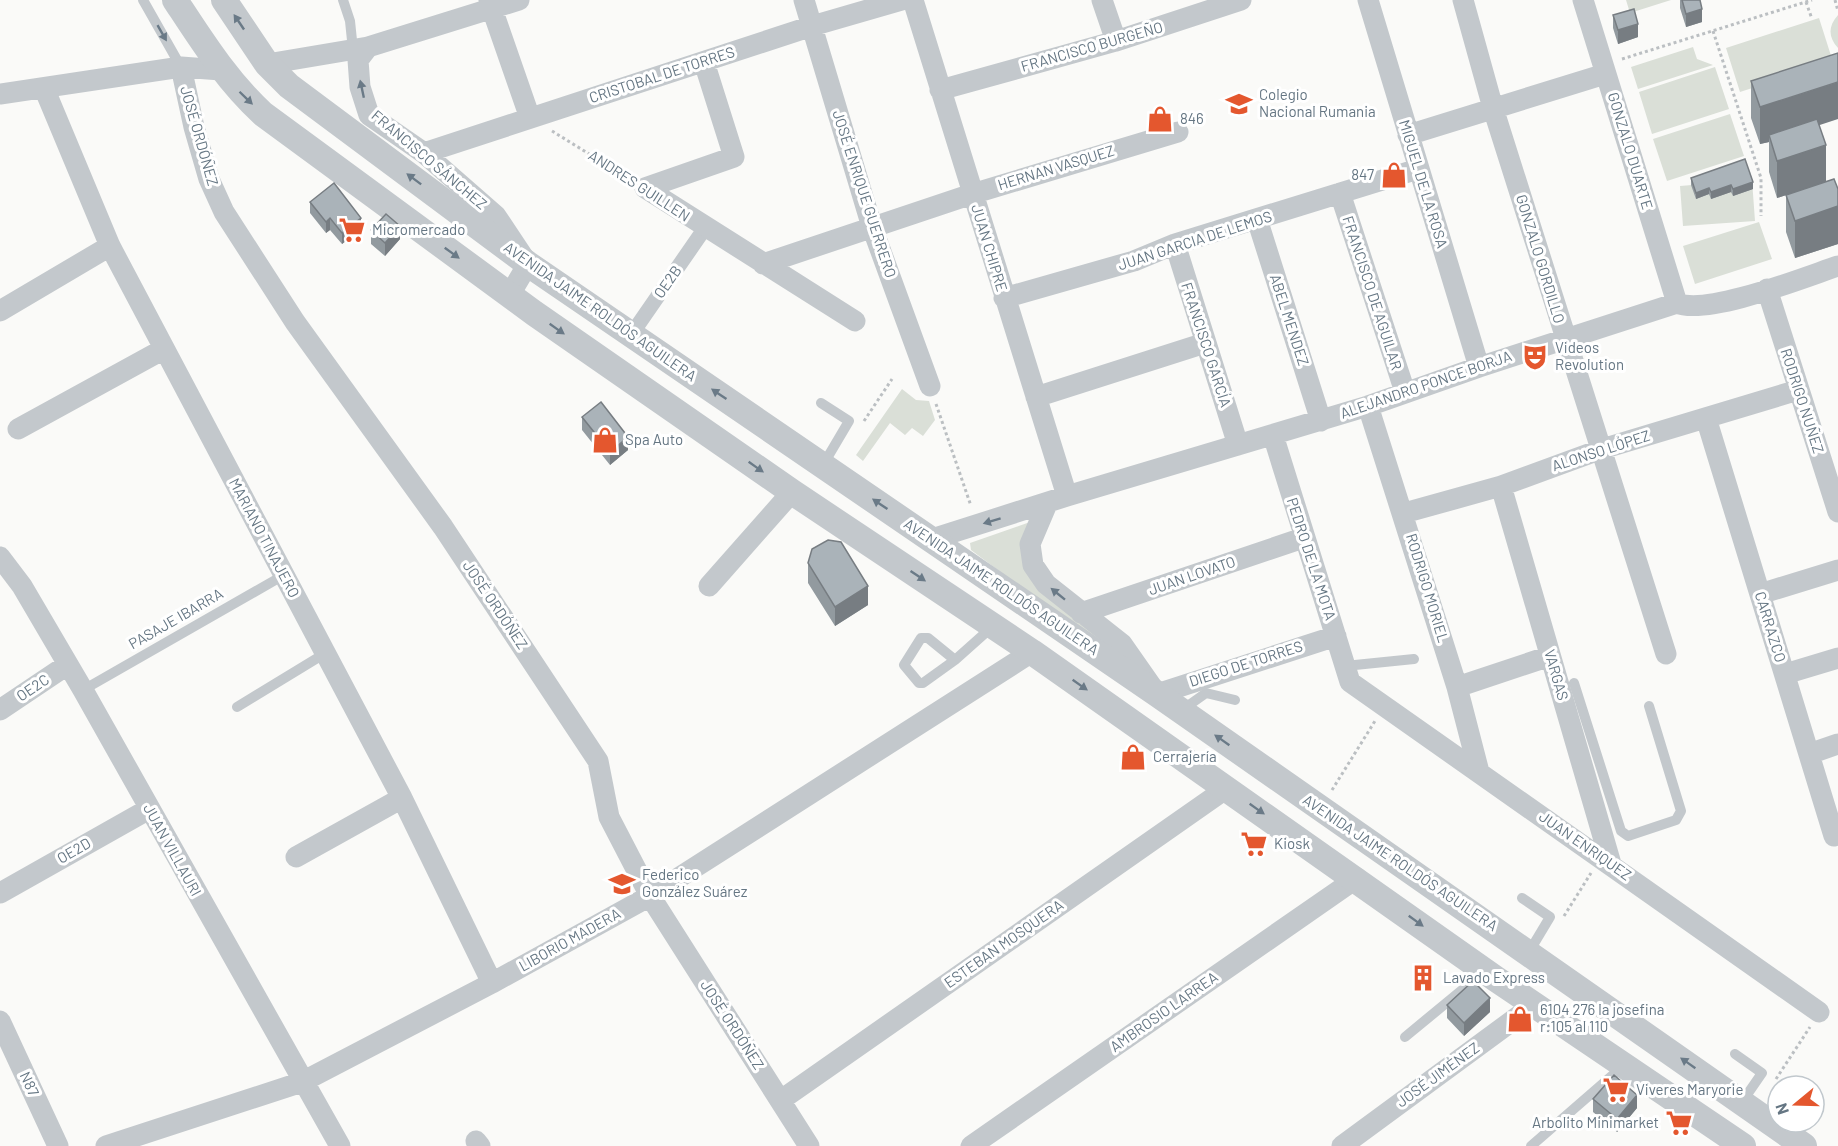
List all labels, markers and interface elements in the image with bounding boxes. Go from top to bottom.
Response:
one-way arrow [233,15,245,31]
street label: FRANCISCO BURGEÑO [1019,17,1165,75]
one-way arrow [157,25,167,42]
street label: CRISTOBAL DE TORRES [587,42,737,106]
one-way arrow [357,79,366,98]
street label: JOSÉ ORDÓÑEZ [177,84,223,188]
place label: Colegio Nacional Rumania [1259,85,1376,120]
school or university icon: Colegio Nacional Rumania [1224,89,1254,119]
street label: GONZALO DUARTE [1605,90,1657,211]
one-way arrow [238,91,253,105]
shop icon: 846 [1145,104,1175,134]
street label: FRANCISCO SÁNCHEZ [368,106,491,213]
street label: JOSÉ ENRIQUE GUERRERO [829,108,901,280]
place label: 846 [1180,109,1204,127]
street label: MIGUEL DE LA ROSA [1396,117,1452,250]
street label: HERNAN VASQUEZ [995,141,1116,193]
street label: ANDRES GUILLEN [585,146,694,225]
shop icon: 847 [1379,160,1409,190]
place label: 847 [1351,165,1374,183]
one-way arrow [406,173,422,185]
street label: GONZALO GORDILLO [1513,192,1569,325]
street label: JUAN CHIPRE [968,202,1012,294]
street label: JUAN GARCIA DE LEMOS [1115,207,1274,273]
street label: FRANCISCO DE AGUILAR [1339,213,1406,372]
supermarket icon: Micromercado [337,215,367,245]
place label: Micromercado [372,220,465,238]
street label: AVENIDA JAIME ROLDÓS AGUILERA [501,238,700,385]
one-way arrow [443,247,459,259]
street label: OE2B [650,262,685,301]
street label: ABEL MENDEZ [1267,272,1313,368]
street label: FRANCISCO GARCÍA [1178,280,1236,409]
one-way arrow [549,323,565,335]
place label: Videos Revolution [1555,338,1624,373]
theatre icon: Videos Revolution [1520,342,1550,372]
street label: ALEJANDRO PONCE BORJA [1338,346,1514,422]
street label: RODRIGO NUÑEZ [1777,346,1828,456]
one-way arrow [711,389,727,400]
shop icon: Spa Auto [590,425,620,455]
street label: ALONSO LÓPEZ [1549,426,1652,474]
place label: Spa Auto [625,430,683,448]
one-way arrow [747,461,763,473]
street label: MARIANO TINAJERO [226,475,304,600]
street label: PEDRO DE LA MOTA [1284,495,1340,622]
one-way arrow [873,498,889,510]
street label: AVENIDA JAIME ROLDÓS AGUILERA [901,514,1102,658]
one-way arrow [982,517,1000,526]
street label: RODRIGO MORIEL [1403,531,1453,644]
street label: JUAN LOVATO [1146,552,1238,598]
street label: JOSÉ ORDÓÑEZ [460,557,532,652]
one-way arrow [909,570,925,582]
street label: PASAJE IBARRA [125,584,226,652]
one-way arrow [1050,588,1066,601]
street label: CARRAZCO [1752,589,1790,664]
street label: DIEGO DE TORRES [1187,636,1305,690]
street label: VARGAS [1541,647,1573,702]
street label: OE2C [13,670,52,705]
one-way arrow [1071,679,1087,691]
one-way arrow [1215,734,1231,746]
shop icon: Cerrajería [1118,742,1148,772]
place label: Cerrajería [1153,747,1217,765]
street label: AVENIDA JAIME ROLDÓS AGUILERA [1300,790,1501,934]
street label: JUAN VILLAURI [140,800,206,899]
one-way arrow [1248,803,1264,815]
street label: JUAN ENRIQUEZ [1536,807,1635,884]
supermarket icon: Kiosk [1239,829,1269,859]
street label: OE2D [54,833,93,867]
place label: Kiosk [1274,834,1310,852]
place label: Federico González Suárez [642,865,748,900]
school or university icon: Federico González Suárez [607,869,637,899]
street label: ESTEBAN MOSQUERA [940,895,1067,991]
street label: LIBORIO MADERA [516,904,624,975]
one-way arrow [1408,915,1424,927]
building icon: Lavado Express [1408,963,1438,993]
street label: AMBROSIO LARREA [1106,967,1221,1055]
place label: Lavado Express [1443,968,1545,986]
street label: JOSÉ ORDÓÑEZ [697,976,768,1073]
place label: 6104 276 la josefina r:105 al 110 [1540,1000,1664,1035]
shop icon: 6104 276 la josefina r:105 al 110 [1505,1004,1535,1034]
street label: JOSÉ JIMÉNEZ [1392,1038,1482,1110]
one-way arrow [1680,1057,1696,1069]
street label: N87 [16,1068,43,1099]
north arrow [1766,1074,1826,1134]
supermarket icon: Viveres Maryorie [1601,1075,1631,1105]
place label: Viveres Maryorie [1636,1080,1743,1098]
text: N [1771,1101,1792,1117]
supermarket icon: Arbolito Minimarket [1664,1108,1694,1138]
place label: Arbolito Minimarket [1532,1113,1659,1131]

